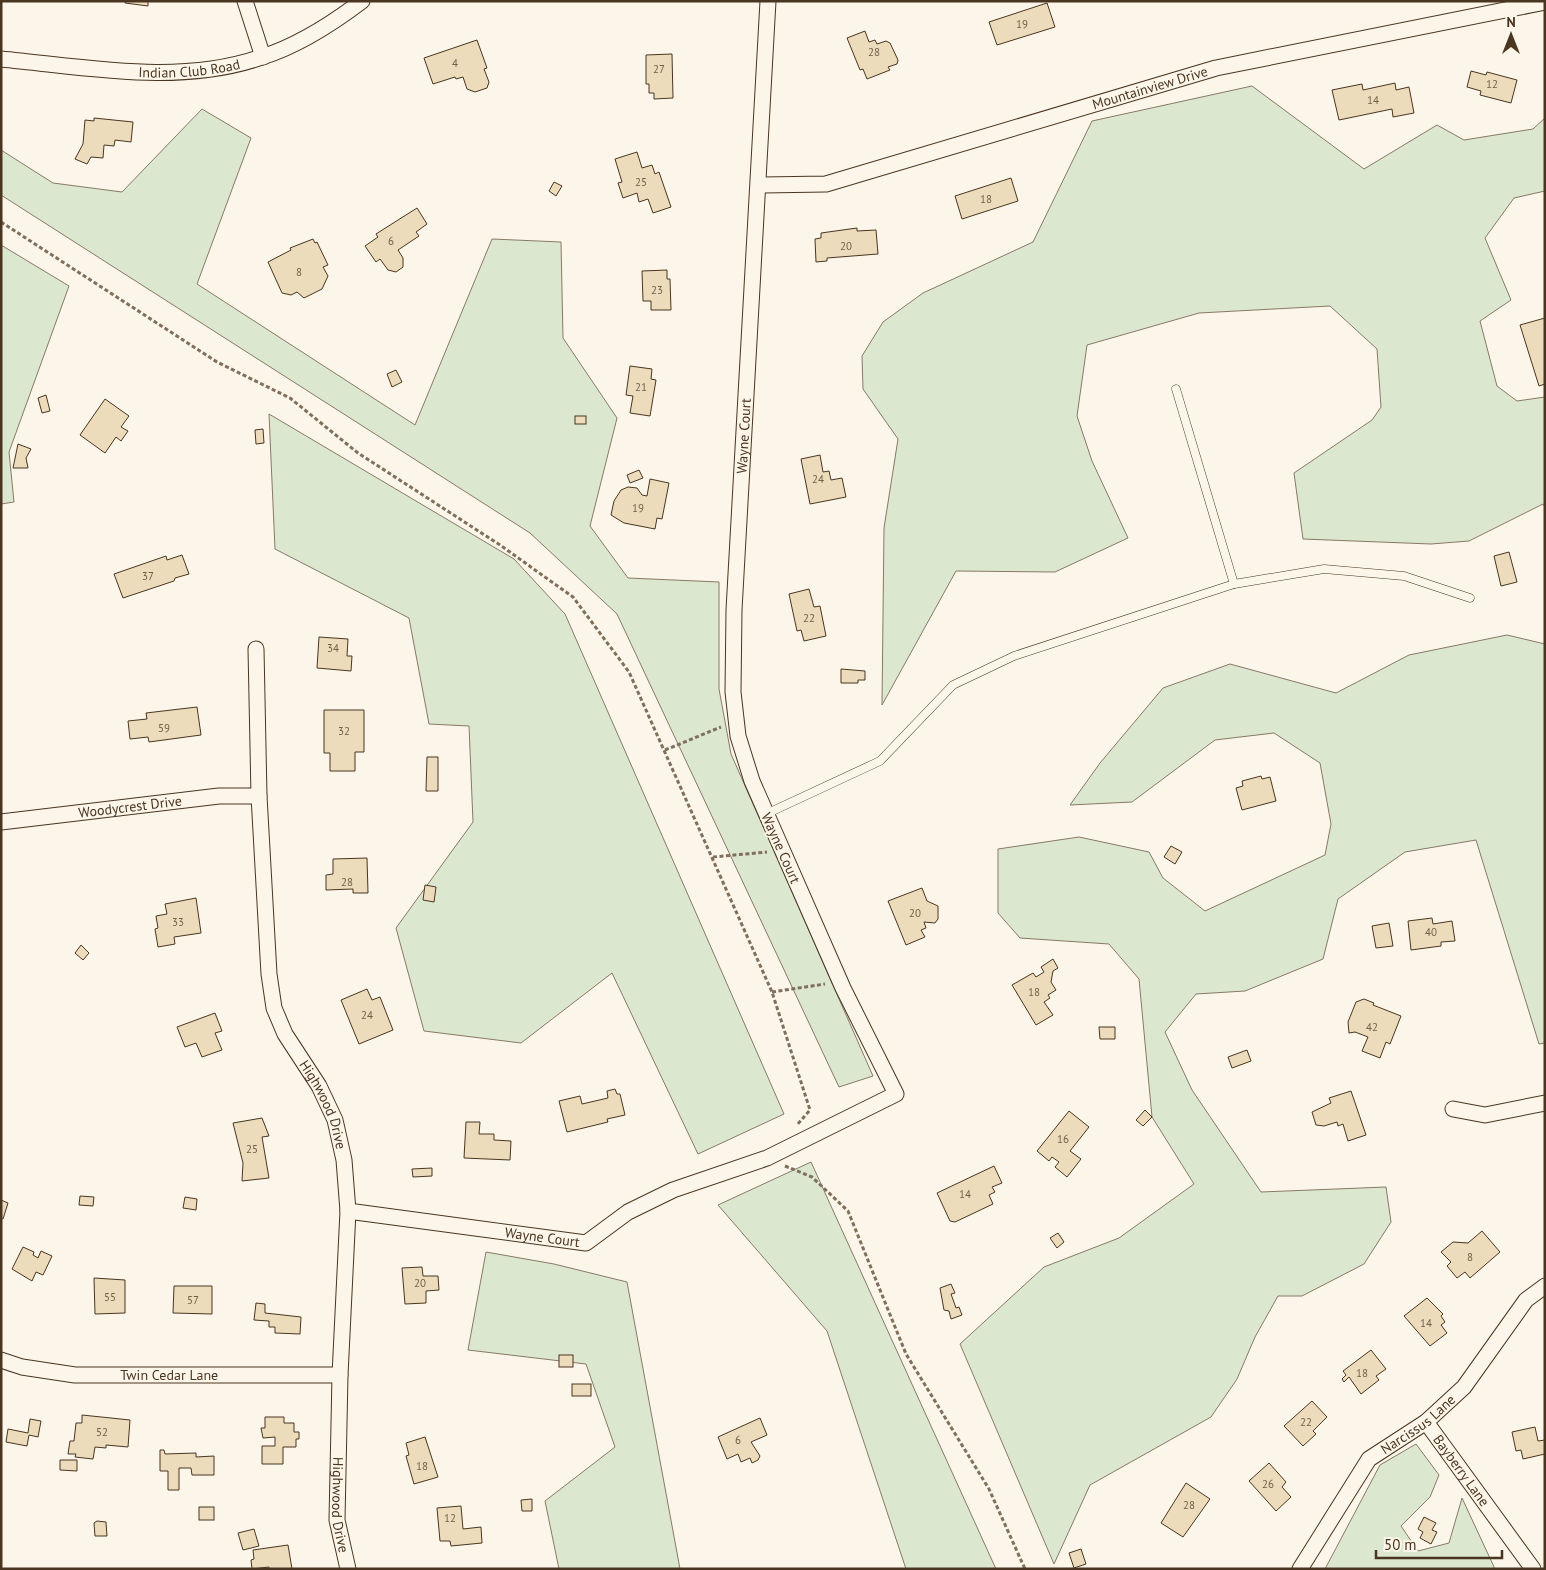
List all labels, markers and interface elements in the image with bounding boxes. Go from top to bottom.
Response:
north arrow [1486,10,1536,60]
text: N [1506,13,1516,31]
house number: 19 [1016,17,1028,31]
house number: 28 [868,45,880,59]
street label: Indian Club Road [138,55,242,82]
house number: 4 [452,56,458,70]
house number: 27 [653,62,665,76]
street label: Mountainview Drive [1090,62,1210,113]
house number: 12 [1486,77,1498,91]
house number: 14 [1367,93,1379,107]
house number: 25 [635,175,647,189]
house number: 18 [980,192,992,206]
house number: 6 [388,234,394,248]
house number: 20 [840,239,852,253]
house number: 8 [296,265,302,279]
house number: 23 [651,283,663,297]
house number: 21 [635,380,647,394]
street label: Wayne Court [733,398,755,474]
house number: 24 [812,472,824,486]
house number: 19 [632,501,644,515]
house number: 37 [142,569,154,583]
house number: 22 [803,611,815,625]
house number: 34 [327,641,339,655]
house number: 59 [158,721,170,735]
house number: 32 [338,724,350,738]
street label: Woodycrest Drive [77,792,183,822]
street label: Wayne Court [757,810,805,886]
house number: 28 [341,875,353,889]
house number: 20 [909,906,921,920]
house number: 33 [172,915,184,929]
house number: 40 [1425,925,1437,939]
house number: 18 [1028,985,1040,999]
house number: 24 [361,1008,373,1022]
house number: 42 [1366,1020,1378,1034]
street label: Highwood Drive [295,1057,350,1151]
house number: 16 [1057,1132,1069,1146]
house number: 25 [246,1142,258,1156]
house number: 14 [959,1187,971,1201]
street label: Wayne Court [504,1223,581,1251]
house number: 8 [1467,1250,1473,1264]
house number: 20 [414,1276,426,1290]
house number: 55 [104,1290,116,1304]
house number: 57 [187,1293,199,1307]
house number: 14 [1420,1316,1432,1330]
street label: Twin Cedar Lane [120,1366,218,1384]
house number: 18 [1356,1366,1368,1380]
street label: Narcissus Lane [1377,1391,1459,1458]
house number: 22 [1300,1415,1312,1429]
house number: 52 [96,1425,108,1439]
street label: Bayberry Lane [1429,1431,1493,1510]
house number: 6 [735,1433,741,1447]
street label: Highwood Drive [328,1457,353,1554]
house number: 18 [416,1459,428,1473]
house number: 26 [1262,1477,1274,1491]
house number: 28 [1183,1498,1195,1512]
house number: 12 [444,1511,456,1525]
scale bar [1376,1528,1502,1560]
text: 50 m [1384,1535,1417,1554]

